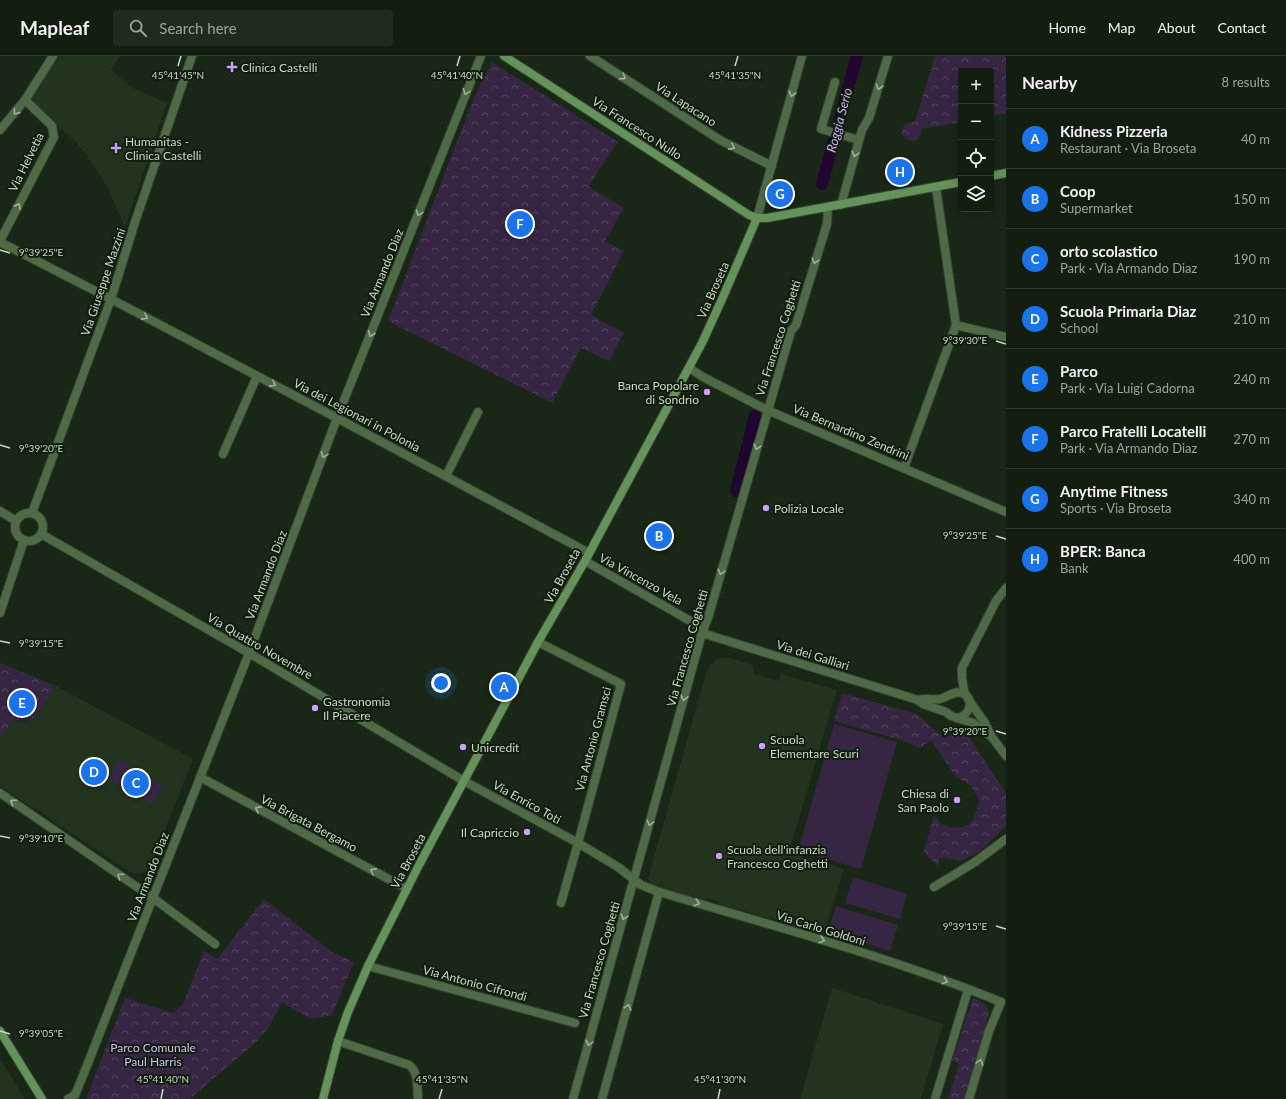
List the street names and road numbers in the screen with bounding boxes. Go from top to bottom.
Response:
street label: Via Lapacano [653,79,720,129]
street label: Via Francesco Nullo [589,93,685,163]
street label: Via Helvetia [5,130,47,194]
street label: Via Giuseppe Mazzini [78,226,129,338]
street label: Via Armando Diaz [357,226,407,320]
street label: Via Broseta [694,259,732,321]
street label: Via Francesco Coghetti [752,278,804,398]
street label: Via dei Legionari in Polonia [291,375,423,455]
street label: Via Bernardino Zendrini [791,401,912,463]
street label: Via Armando Diaz [242,528,290,622]
street label: Via Broseta [541,546,583,606]
street label: Via Vincenzo Vela [597,550,685,608]
street label: Via Francesco Coghetti [663,588,711,708]
street label: Via Quattro Novembre [205,610,315,682]
street label: Via dei Galliari [775,637,851,673]
street label: Via Antonio Gramsci [572,685,614,793]
street label: Via Enrico Toti [490,777,564,827]
street label: Via Brigata Bergamo [258,791,360,855]
street label: Via Armando Diaz [124,830,172,924]
street label: Via Broseta [387,831,429,891]
street label: Via Francesco Coghetti [575,900,623,1020]
street label: Via Carlo Goldoni [775,907,868,949]
street label: Via Antonio Cifrondi [421,962,529,1004]

